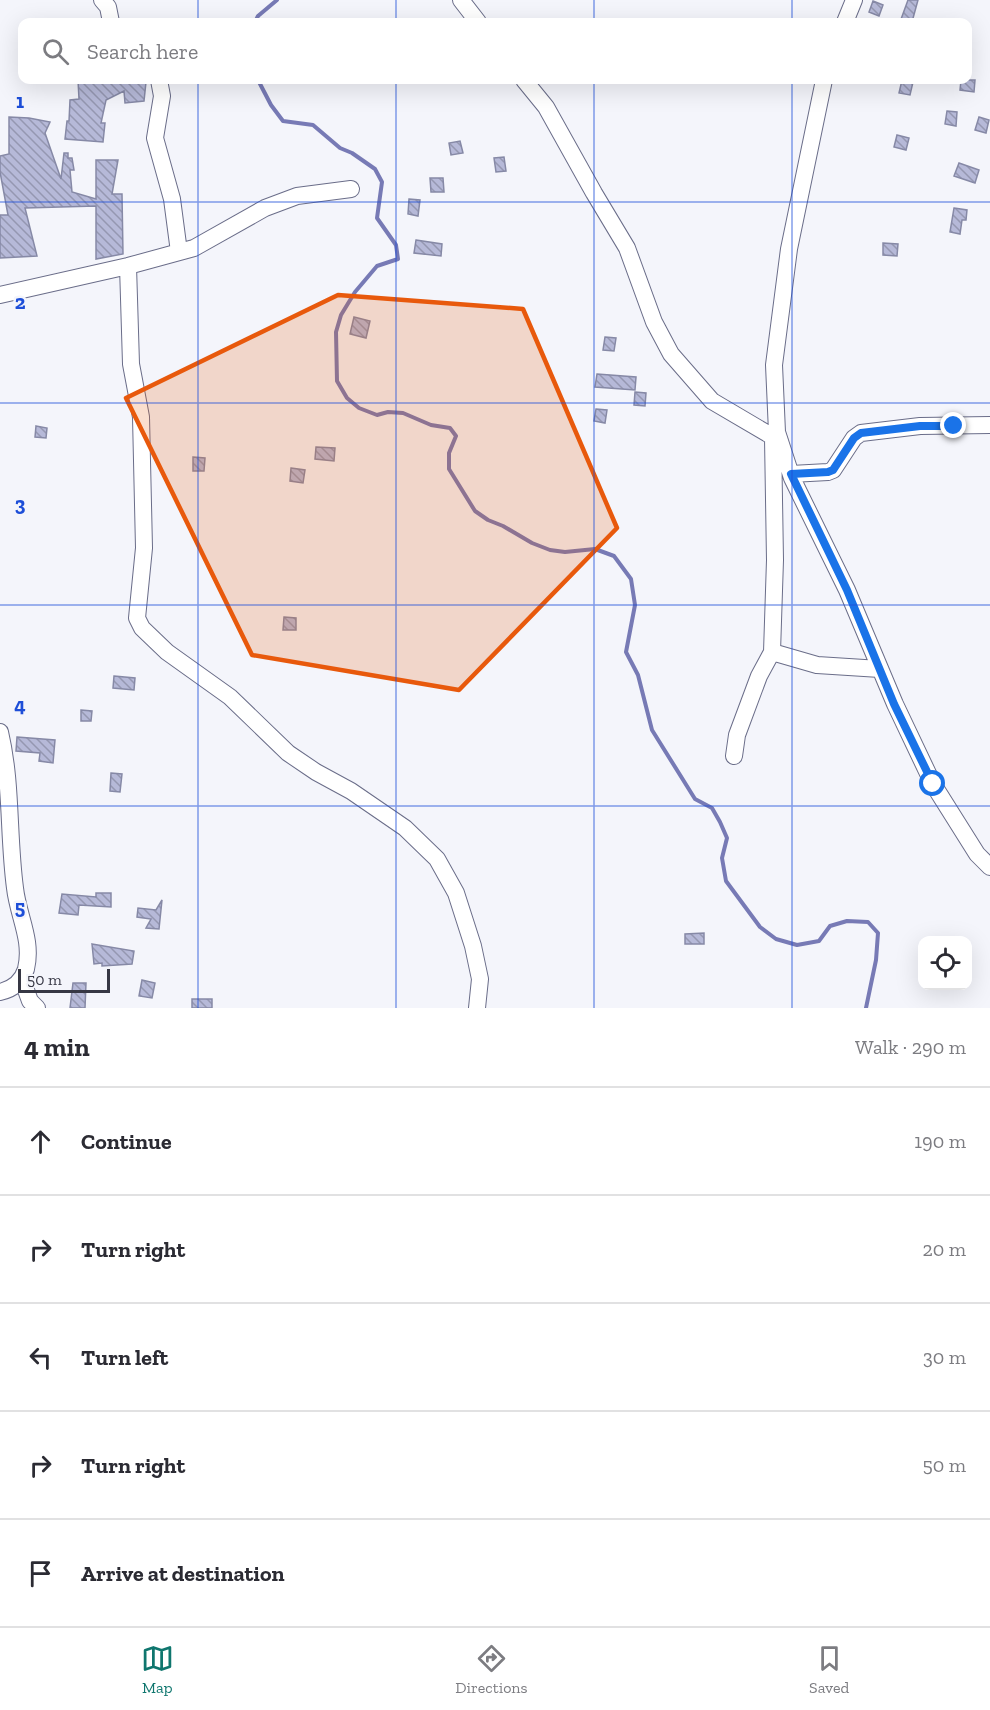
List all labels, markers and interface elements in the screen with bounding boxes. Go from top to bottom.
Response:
search box [18,18,972,84]
icon: search [39,35,72,68]
text: Search here [87,38,198,65]
text: 1 [16,89,24,113]
text: 2 [15,290,26,314]
route end [940,412,966,438]
text: 3 [15,492,26,516]
text: 4 [14,693,26,717]
route start [919,770,945,796]
text: 5 [15,895,25,919]
map controls [918,936,972,990]
button: locate [918,936,972,990]
scale bar [18,966,110,994]
text: 50 m [27,970,62,989]
text: 4 min [24,1031,90,1063]
text: Walk · 290 m [855,1035,966,1059]
icon: ahead [24,1125,57,1158]
text: Continue [81,1128,172,1155]
text: 190 m [914,1129,966,1153]
icon: right [24,1233,57,1266]
text: Turn right [81,1236,185,1263]
text: 20 m [922,1237,966,1261]
icon: left [24,1341,57,1374]
text: Turn left [81,1344,168,1371]
text: 30 m [923,1345,966,1369]
icon: right [24,1449,57,1482]
text: Turn right [81,1452,185,1479]
text: 50 m [922,1453,966,1477]
icon: arrive [24,1557,57,1590]
text: Arrive at destination [81,1560,284,1587]
tab: Map [141,1642,174,1697]
tab: Directions [455,1642,528,1697]
tab: Saved [809,1642,849,1697]

